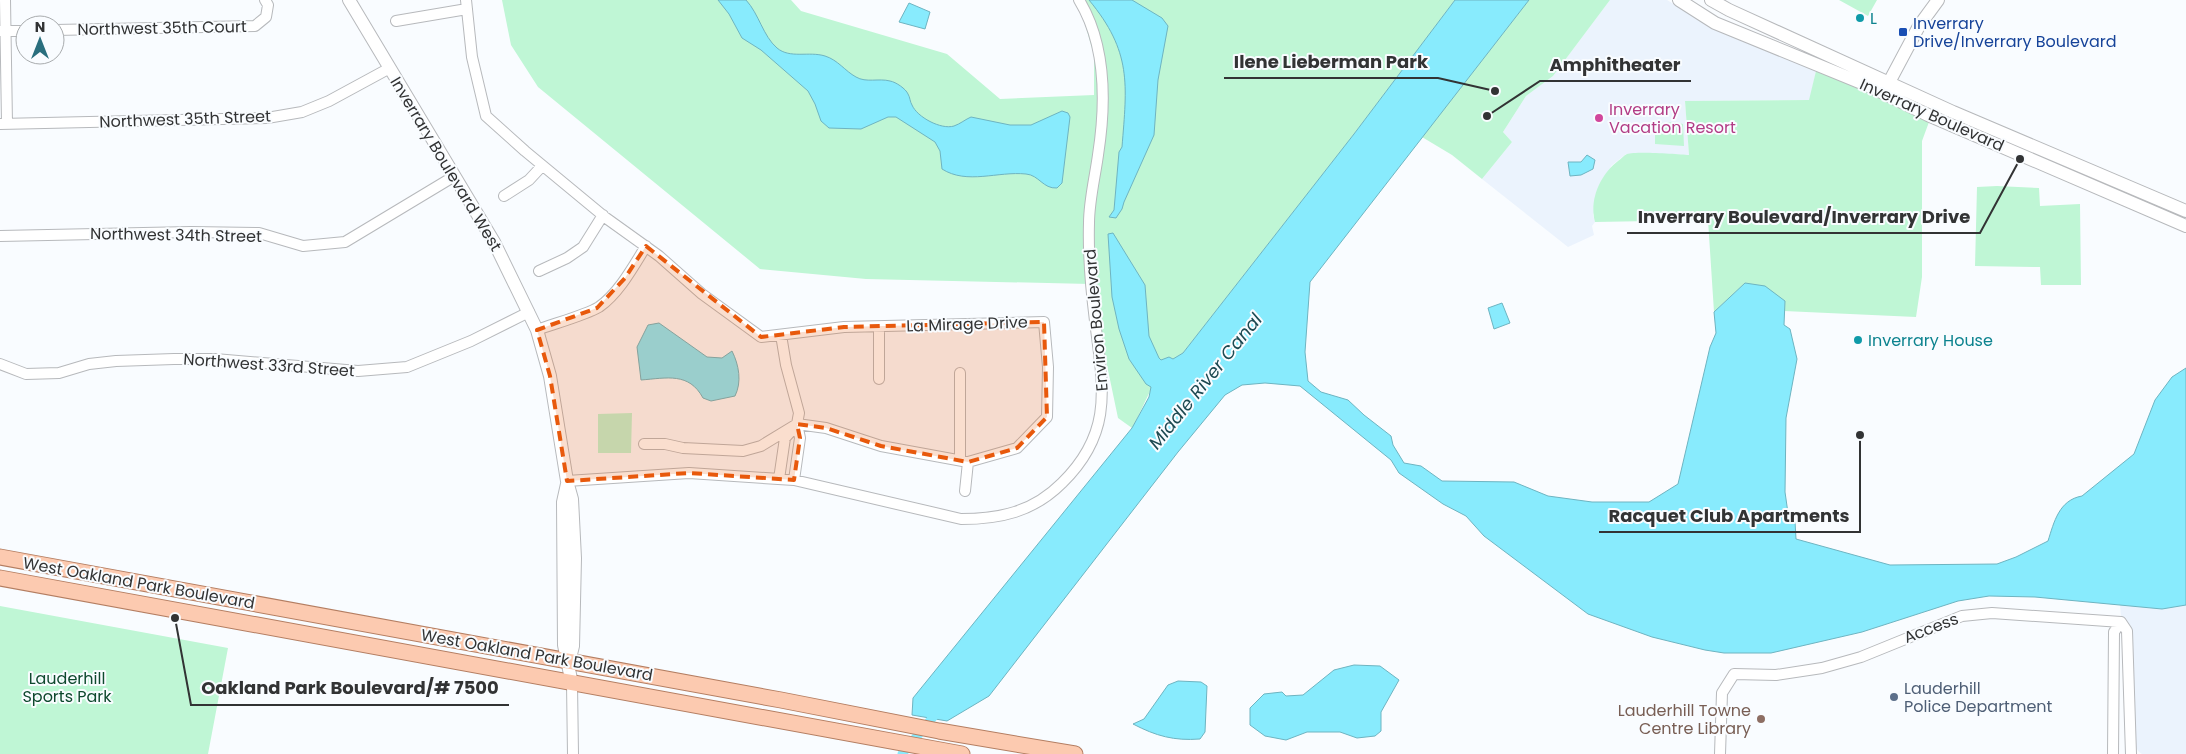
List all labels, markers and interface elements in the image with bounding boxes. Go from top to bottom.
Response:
place label: L [1870,7,1877,30]
marker: L [1854,12,1866,24]
place label: Inverrary Drive/Inverrary Boulevard [1913,12,2117,53]
north arrow [15,15,65,65]
street label: Northwest 35th Court [77,15,247,41]
text: N [35,17,45,37]
marker: Inverrary Drive/Inverrary Boulevard [1897,26,1909,38]
callout: Ilene Lieberman Park [1224,45,1438,78]
callout: Amphitheater [1540,48,1691,81]
text: Ilene Lieberman Park [1234,49,1429,74]
text: Amphitheater [1550,52,1681,77]
street label: Inverrary Boulevard West [385,72,507,256]
street label: Inverrary Boulevard [1856,73,2008,157]
place label: Inverrary Vacation Resort [1609,98,1736,139]
street label: Northwest 35th Street [99,105,271,133]
marker: Inverrary Vacation Resort [1593,112,1605,124]
callout: Inverrary Boulevard/Inverrary Drive [1627,200,1980,233]
text: Inverrary Boulevard/Inverrary Drive [1638,204,1970,229]
street label: Northwest 34th Street [90,222,262,248]
street label: Environ Boulevard [1078,248,1114,392]
water label: Middle River Canal [1142,307,1268,454]
street label: La Mirage Drive [906,310,1028,338]
place label: Inverrary House [1868,329,1993,352]
marker: Inverrary House [1852,334,1864,346]
street label: Northwest 33rd Street [183,348,356,382]
callout: Racquet Club Apartments [1599,499,1860,532]
text: Racquet Club Apartments [1609,503,1849,528]
street label: West Oakland Park Boulevard [21,551,257,615]
street label: Access [1900,607,1962,649]
street label: West Oakland Park Boulevard [419,623,655,687]
park label: Lauderhill Sports Park [22,667,112,708]
callout: Oakland Park Boulevard/# 7500 [191,672,509,705]
text: Oakland Park Boulevard/# 7500 [201,675,499,700]
place label: Lauderhill Police Department [1904,677,2053,718]
marker: Lauderhill Police Department [1888,691,1900,703]
place label: Lauderhill Towne Centre Library [1618,699,1751,740]
marker: Lauderhill Towne Centre Library [1755,713,1767,725]

